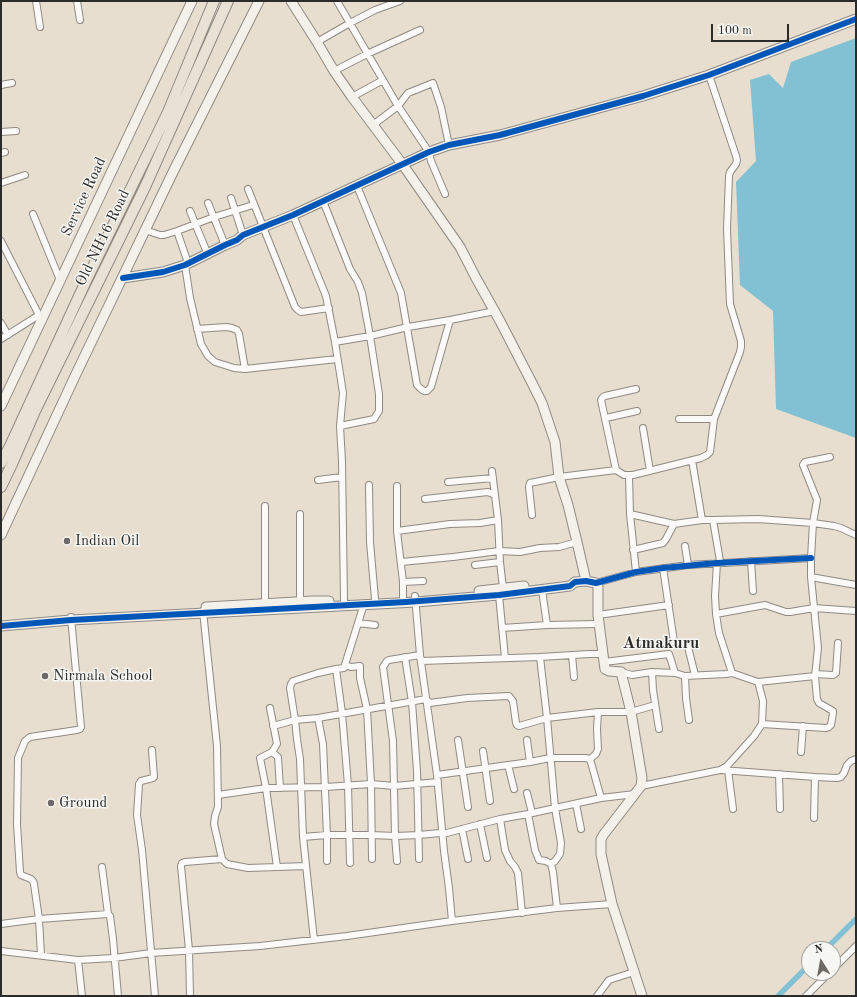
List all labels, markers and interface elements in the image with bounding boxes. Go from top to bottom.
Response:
scale bar [713,16,791,42]
text: 100 m [718,25,752,37]
street label: Service Road [58,154,110,240]
street label: Old NH16 Road [72,187,134,289]
place label: Indian Oil [75,532,139,550]
marker: Indian Oil [62,536,72,546]
district label: Atmakuru [623,634,699,654]
place label: Nirmala School [53,667,153,685]
marker: Nirmala School [40,671,50,681]
place label: Ground [59,794,107,812]
marker: Ground [46,798,56,808]
north arrow [801,941,841,981]
text: N [814,944,824,956]

